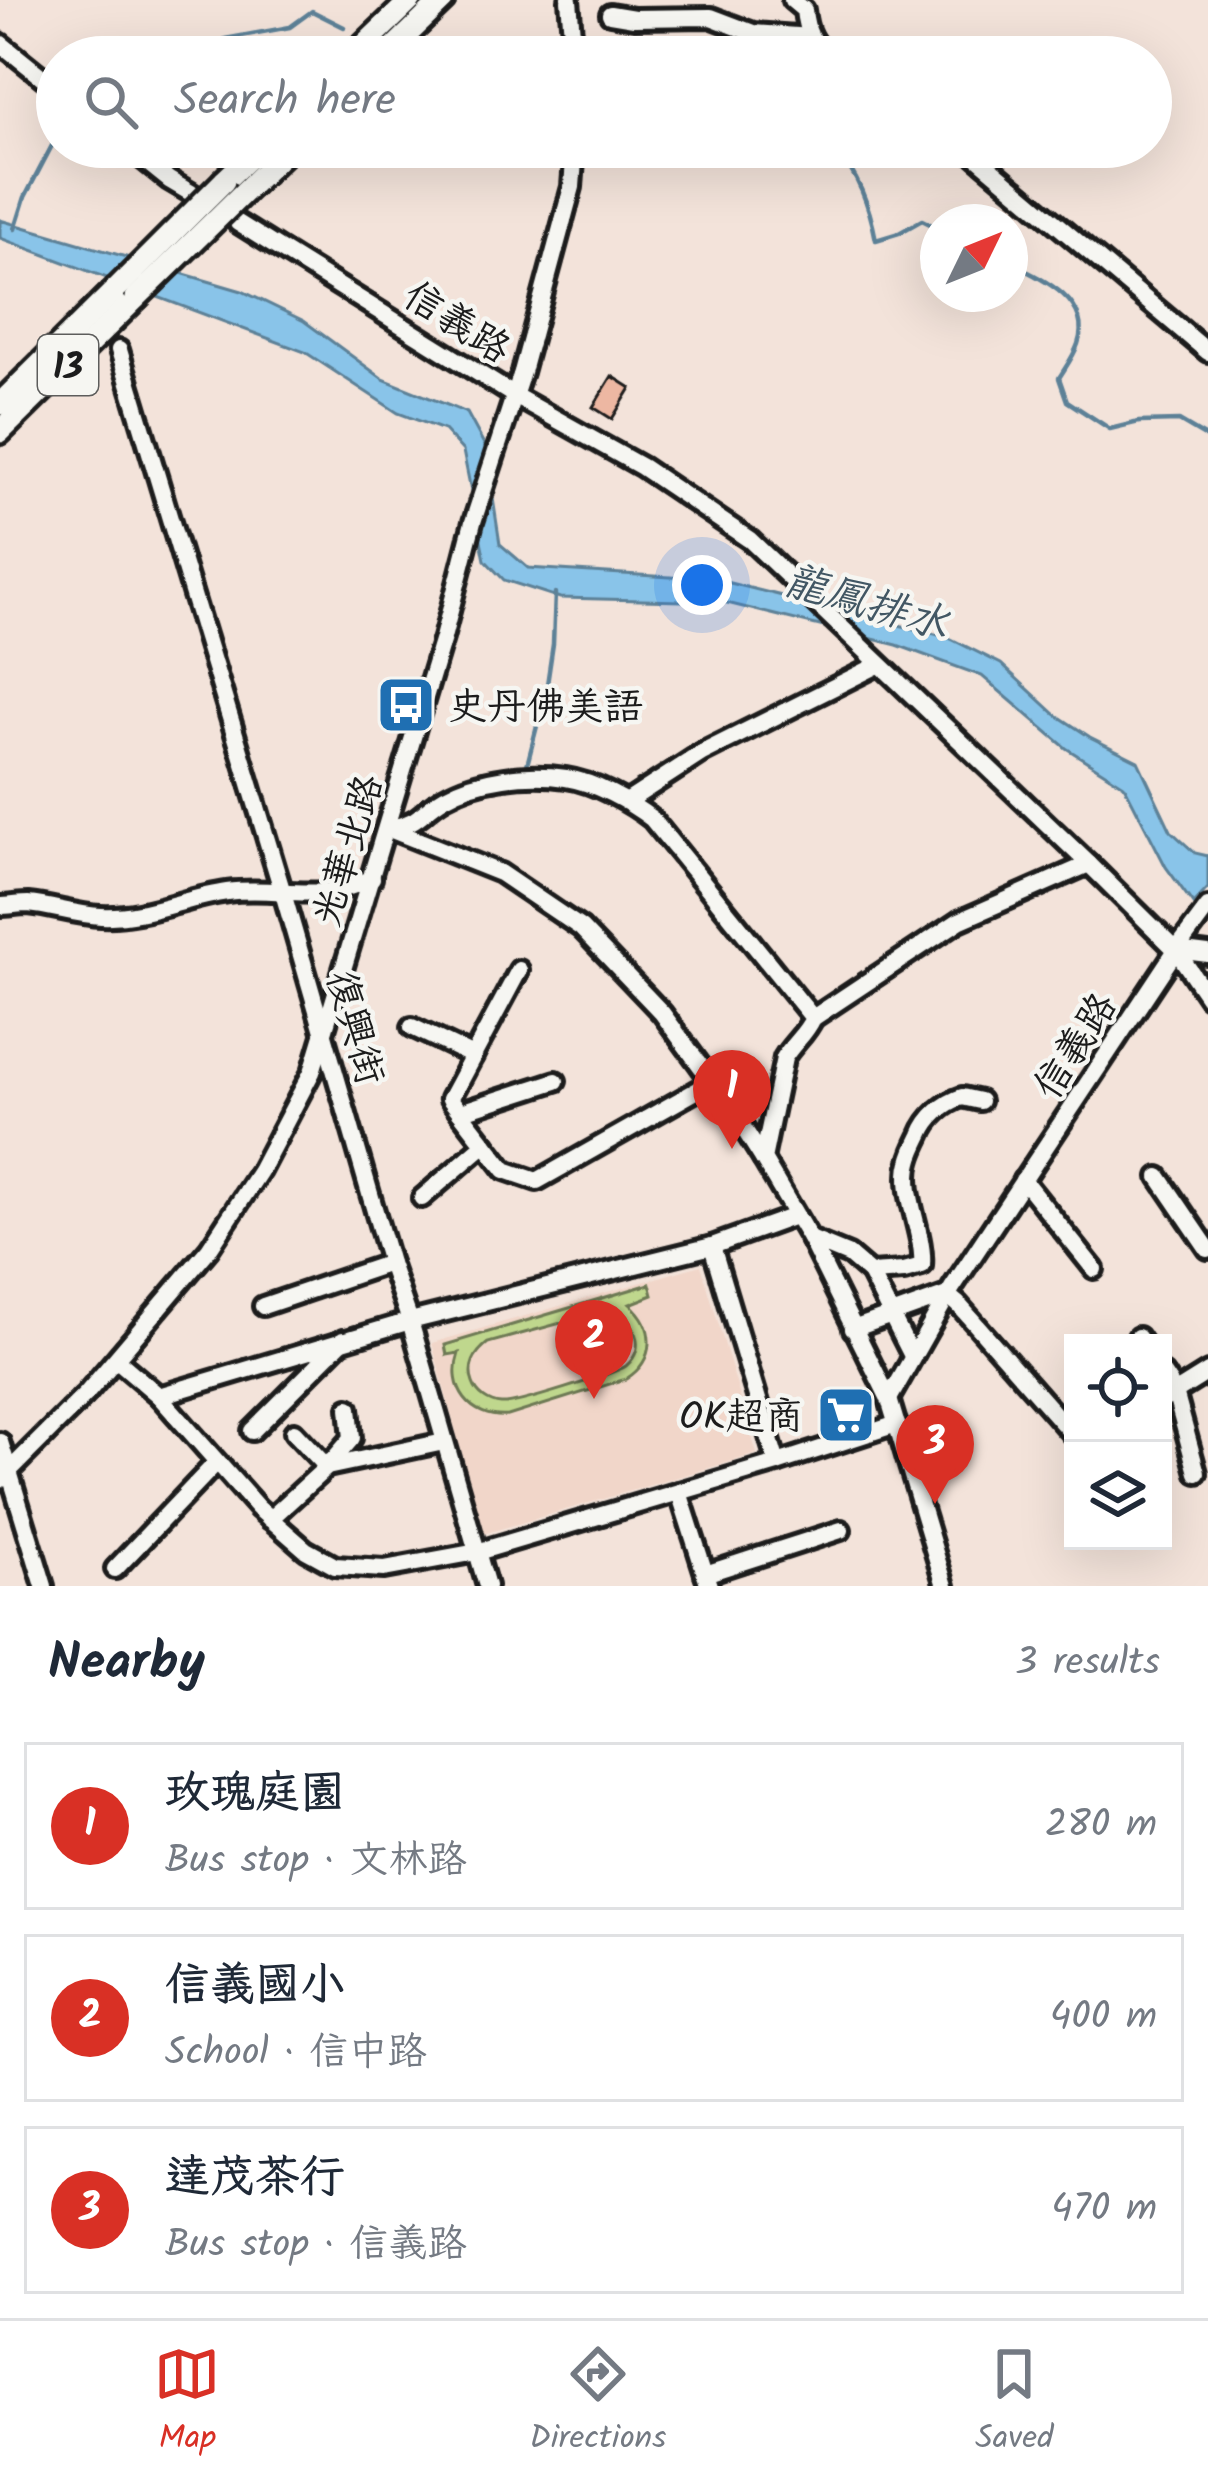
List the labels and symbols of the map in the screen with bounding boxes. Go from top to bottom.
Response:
north arrow [920,204,1028,312]
street label: 信義路 [390,267,522,382]
road number: 13 [38,335,98,395]
water label: 龍鳳排水 [776,549,957,660]
your location [672,555,732,615]
bus stop icon: 史丹佛美語 [375,674,437,736]
place label: 史丹佛美語 [448,678,643,740]
street label: 光華北路 [297,768,402,935]
street label: 復興街 [307,963,399,1093]
street label: 信義路 [1019,981,1135,1113]
pin: 1 [693,1050,771,1149]
pin: 2 [555,1300,633,1399]
supermarket icon: OK超商 [815,1384,877,1446]
place label: OK超商 [679,1388,804,1450]
pin: 3 [896,1405,974,1504]

